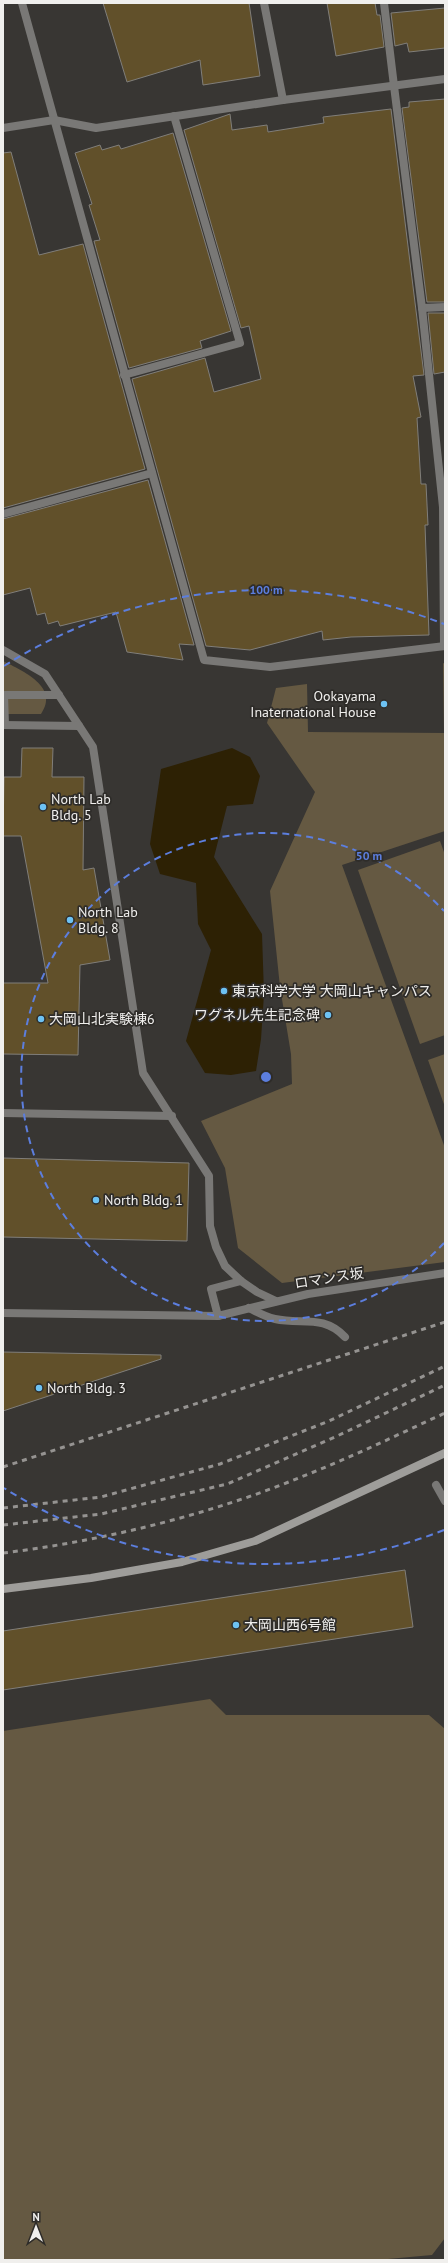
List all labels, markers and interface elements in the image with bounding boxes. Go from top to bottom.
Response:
text: 100 m [249,582,283,597]
place label: Ookayama Inaternational House [250,687,376,721]
marker: Ookayama Inaternational House [379,699,389,709]
place label: North Lab Bldg. 5 [51,790,111,824]
marker: North Lab Bldg. 5 [38,802,48,812]
text: 50 m [356,848,382,863]
place label: North Lab Bldg. 8 [78,903,138,937]
marker: North Lab Bldg. 8 [65,915,75,925]
place label: 東京科学大学 大岡山キャンパス [232,982,432,1000]
marker: 東京科学大学 大岡山キャンパス [219,986,229,996]
place label: ワグネル先生記念碑 [194,1006,320,1024]
place label: 大岡山北実験棟6 [49,1010,155,1028]
marker: ワグネル先生記念碑 [323,1010,333,1020]
marker: 大岡山北実験棟6 [36,1014,46,1024]
centre of rings [259,1070,273,1084]
place label: North Bldg. 1 [104,1191,183,1209]
marker: North Bldg. 1 [91,1195,101,1205]
street label: ロマンス坂 [293,1264,365,1292]
place label: North Bldg. 3 [47,1379,126,1397]
marker: North Bldg. 3 [34,1383,44,1393]
place label: 大岡山西6号館 [244,1616,336,1634]
marker: 大岡山西6号館 [231,1620,241,1630]
north arrow [16,2207,56,2247]
text: N [32,2210,40,2224]

